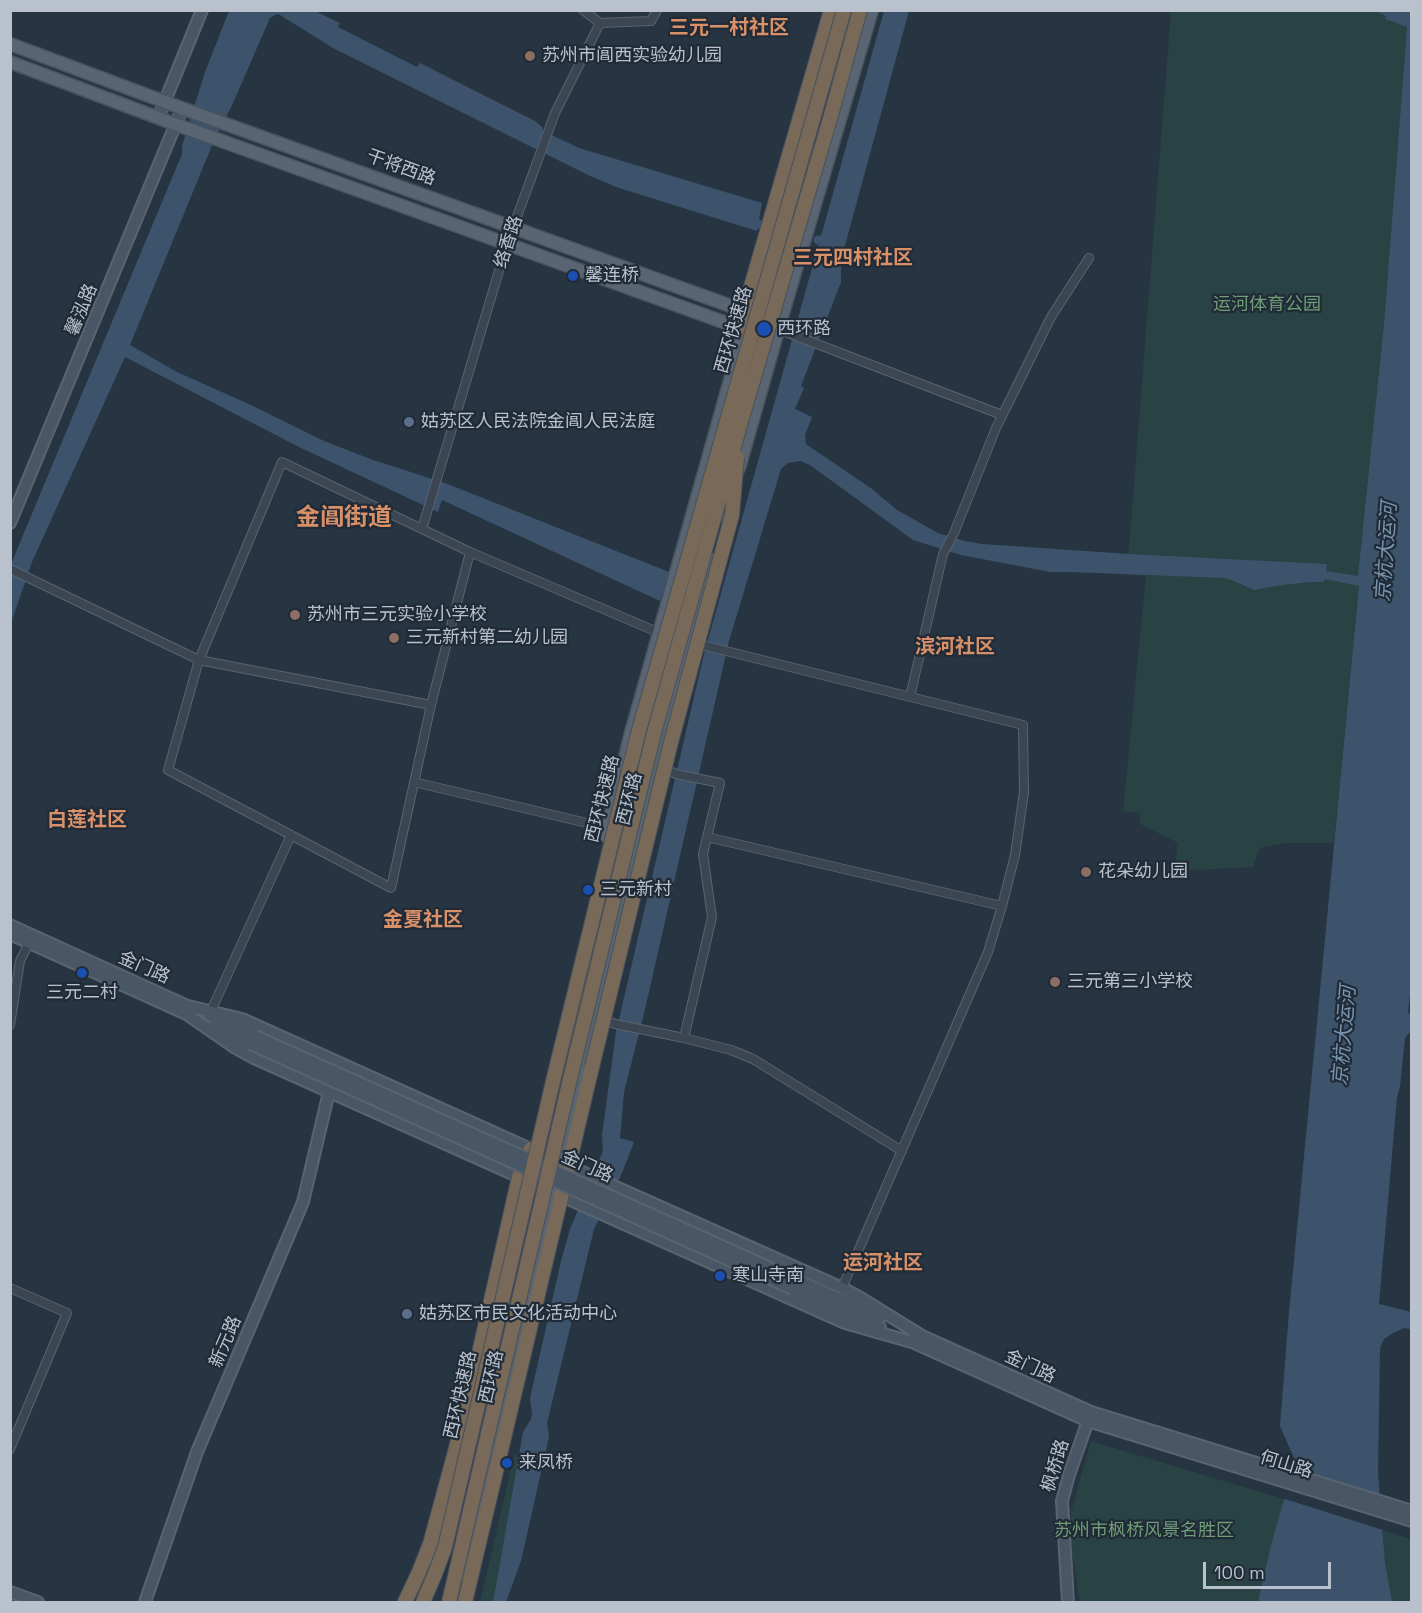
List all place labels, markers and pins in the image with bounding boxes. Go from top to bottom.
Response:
place label: 苏州市阊西实验幼儿园 [542,45,722,67]
marker: 苏州市阊西实验幼儿园 [523,49,537,63]
place label: 馨连桥 [585,265,639,287]
marker: 馨连桥 [566,269,580,283]
place label: 西环路 [777,318,831,340]
marker: 西环路 [755,320,773,338]
place label: 姑苏区人民法院金阊人民法庭 [421,411,655,433]
marker: 姑苏区人民法院金阊人民法庭 [402,415,416,429]
place label: 苏州市三元实验小学校 [307,604,487,626]
marker: 苏州市三元实验小学校 [288,608,302,622]
place label: 三元新村第二幼儿园 [406,627,568,649]
marker: 三元新村第二幼儿园 [387,631,401,645]
place label: 花朵幼儿园 [1098,861,1188,883]
marker: 花朵幼儿园 [1079,865,1093,879]
place label: 三元新村 [600,879,672,901]
marker: 三元新村 [581,883,595,897]
marker: 三元二村 [75,966,89,980]
place label: 三元第三小学校 [1067,971,1193,993]
marker: 三元第三小学校 [1048,975,1062,989]
place label: 三元二村 [46,982,118,1004]
place label: 寒山寺南 [732,1265,804,1287]
marker: 寒山寺南 [713,1269,727,1283]
place label: 姑苏区市民文化活动中心 [419,1303,617,1325]
marker: 姑苏区市民文化活动中心 [400,1307,414,1321]
place label: 来凤桥 [519,1452,573,1474]
marker: 来凤桥 [500,1456,514,1470]

